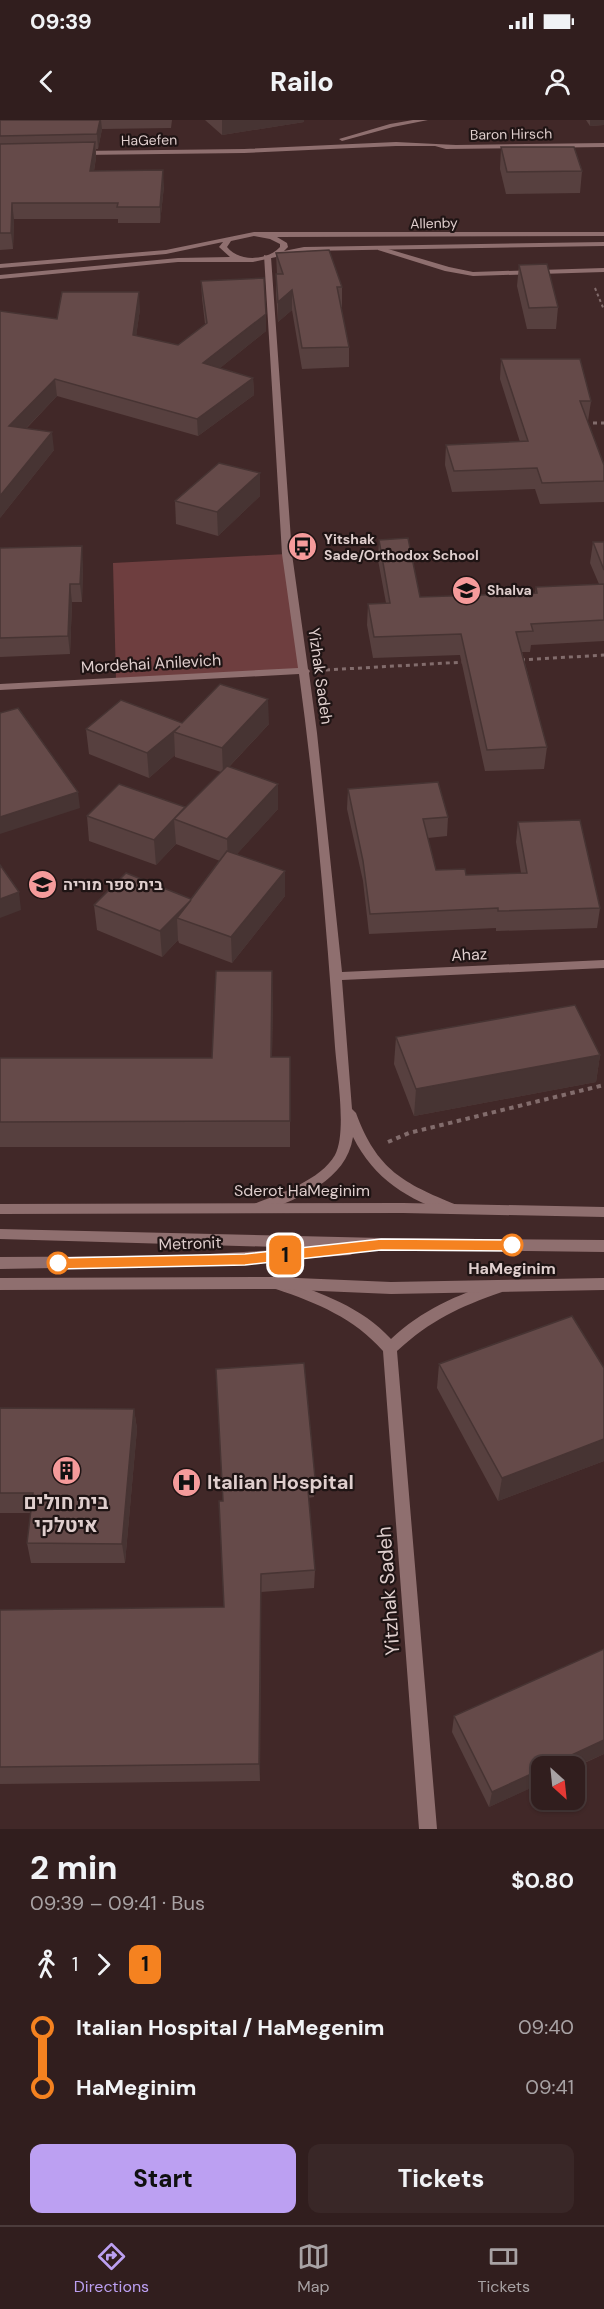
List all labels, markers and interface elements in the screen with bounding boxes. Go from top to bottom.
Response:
text: 09:39 [30,7,92,36]
text: Railo [270,64,334,99]
icon: back [30,65,63,98]
icon: person [541,65,574,98]
street label: Baron Hirsch [470,124,552,144]
street label: HaGefen [121,131,177,149]
street label: Allenby [410,214,458,232]
place label: Yitshak Sade/Orthodox School [324,530,479,564]
bus stop icon: Yitshak Sade/Orthodox School [287,531,319,563]
school or university icon: Shalva [450,574,482,606]
place label: Shalva [487,581,532,599]
street label: Yizhak Sadeh [303,627,338,726]
street label: Mordehai Anilevich [80,649,222,678]
school or university icon: בית ספר מוריה [26,868,58,900]
place label: בית ספר מוריה [63,874,163,895]
street label: Ahaz [451,943,487,966]
street label: Sderot HaMeginim [234,1180,370,1201]
street label: Metronit [158,1232,222,1255]
marker: HaMeginim [501,1234,523,1256]
line badge: 1 [266,1236,304,1274]
text: 1 [281,1241,289,1269]
unlabelled marker [47,1252,69,1274]
place label: HaMeginim [468,1258,556,1279]
building icon: בית חולים איטלקי [50,1455,82,1487]
hospital icon: Italian Hospital [170,1466,202,1498]
place label: Italian Hospital [207,1469,354,1495]
place label: בית חולים איטלקי [24,1489,109,1538]
street label: Yitzhak Sadeh [371,1526,405,1656]
north arrow [531,1756,585,1810]
map controls [531,1756,585,1810]
text: 2 min [30,1846,118,1889]
text: $0.80 [511,1866,574,1895]
text: 09:39 – 09:41 · Bus [30,1890,205,1916]
icon: walk [30,1948,63,1981]
icon: forward [87,1948,120,1981]
text: 1 [141,1950,149,1978]
text: 1 [72,1951,78,1977]
text: Italian Hospital / HaMegenim [76,2013,385,2042]
text: 09:40 [518,2014,574,2040]
text: HaMeginim [76,2073,197,2102]
text: 09:41 [525,2074,574,2100]
button: Start [30,2144,296,2213]
button: Tickets [308,2144,574,2213]
tab: Directions [74,2240,149,2297]
tab: Map [297,2240,330,2297]
tab: Tickets [478,2240,530,2297]

